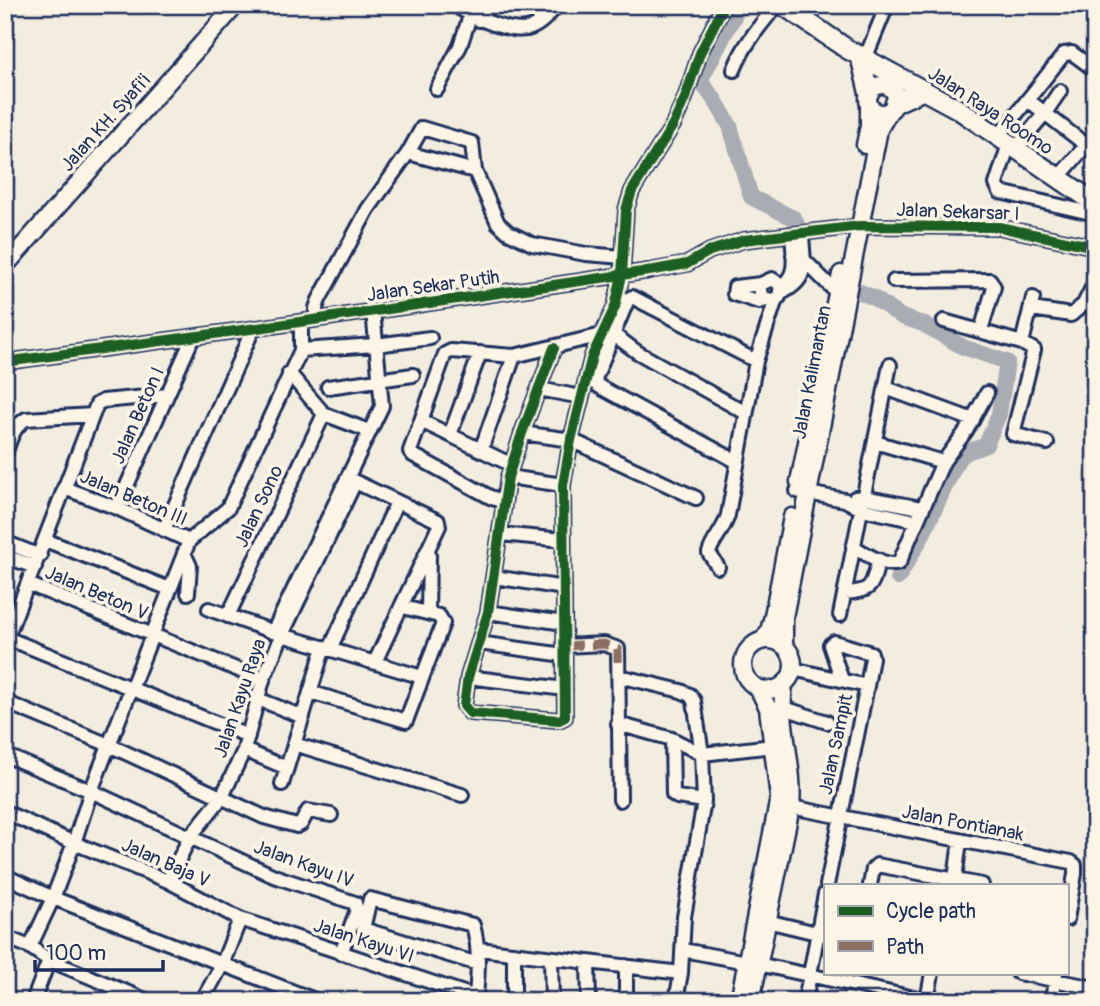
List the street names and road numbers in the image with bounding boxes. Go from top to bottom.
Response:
street label: Jalan Raya Roomo [923,61,1058,160]
street label: Jalan KH. Syafi'i [56,69,156,176]
street label: Jalan Sekarsar I [896,198,1020,226]
street label: Jalan Sekar Putih [365,265,501,307]
street label: Jalan Kalimantan [787,303,837,441]
street label: Jalan Beton I [106,363,170,468]
street label: Jalan Sono [229,461,288,551]
street label: Jalan Beton III [76,465,191,531]
street label: Jalan Beton V [41,560,152,625]
street label: Jalan Kayu Raya [208,635,272,761]
street label: Jalan Sampit [814,691,858,797]
street label: Jalan Pontianak [900,799,1026,847]
street label: Jalan Baja V [118,833,213,893]
street label: Jalan Kayu IV [250,835,357,893]
street label: Jalan Kayu VI [310,913,417,969]

